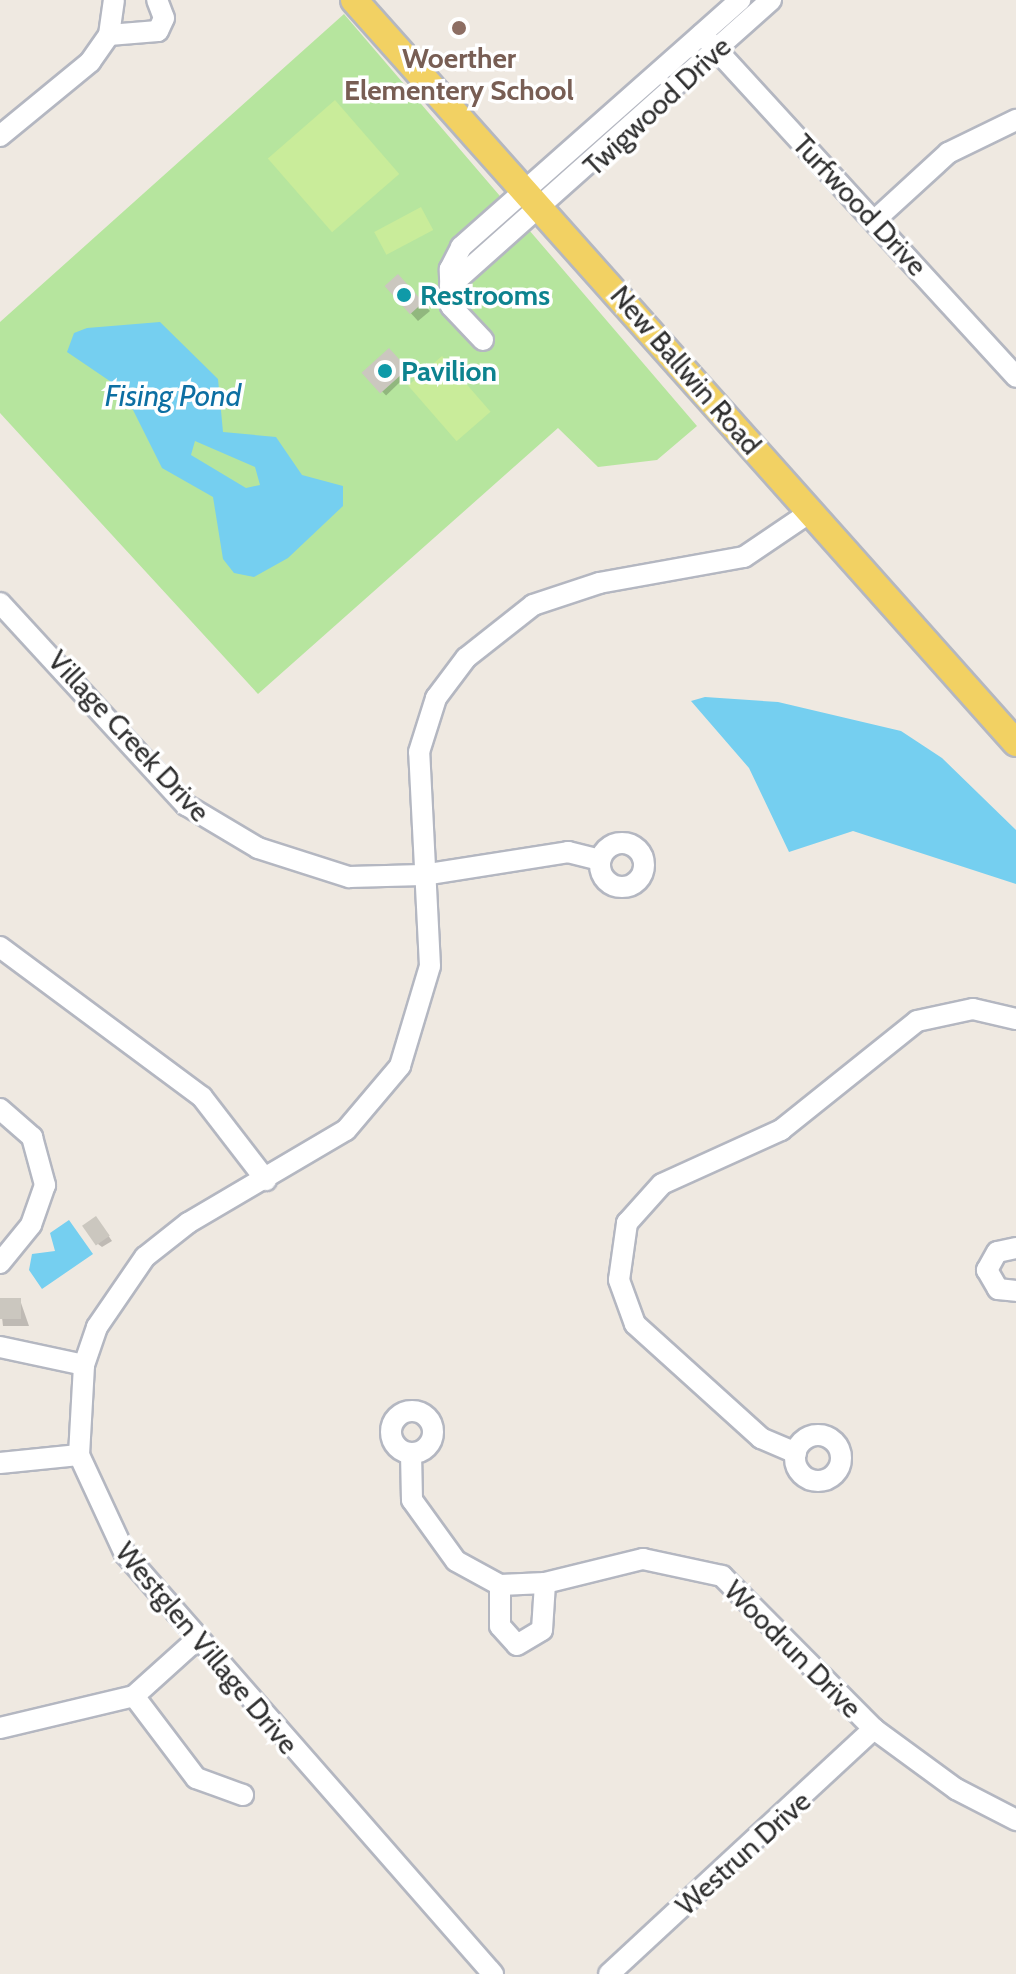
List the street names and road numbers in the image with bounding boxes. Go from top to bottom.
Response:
street label: Twigwood Drive [577,29,737,183]
street label: Turfwood Drive [786,127,934,283]
street label: New Ballwin Road [604,279,768,461]
street label: Village Creek Drive [41,644,217,828]
street label: Westglen Village Drive [109,1535,305,1761]
street label: Woodrun Drive [717,1573,869,1725]
street label: Westrun Drive [669,1784,817,1922]

